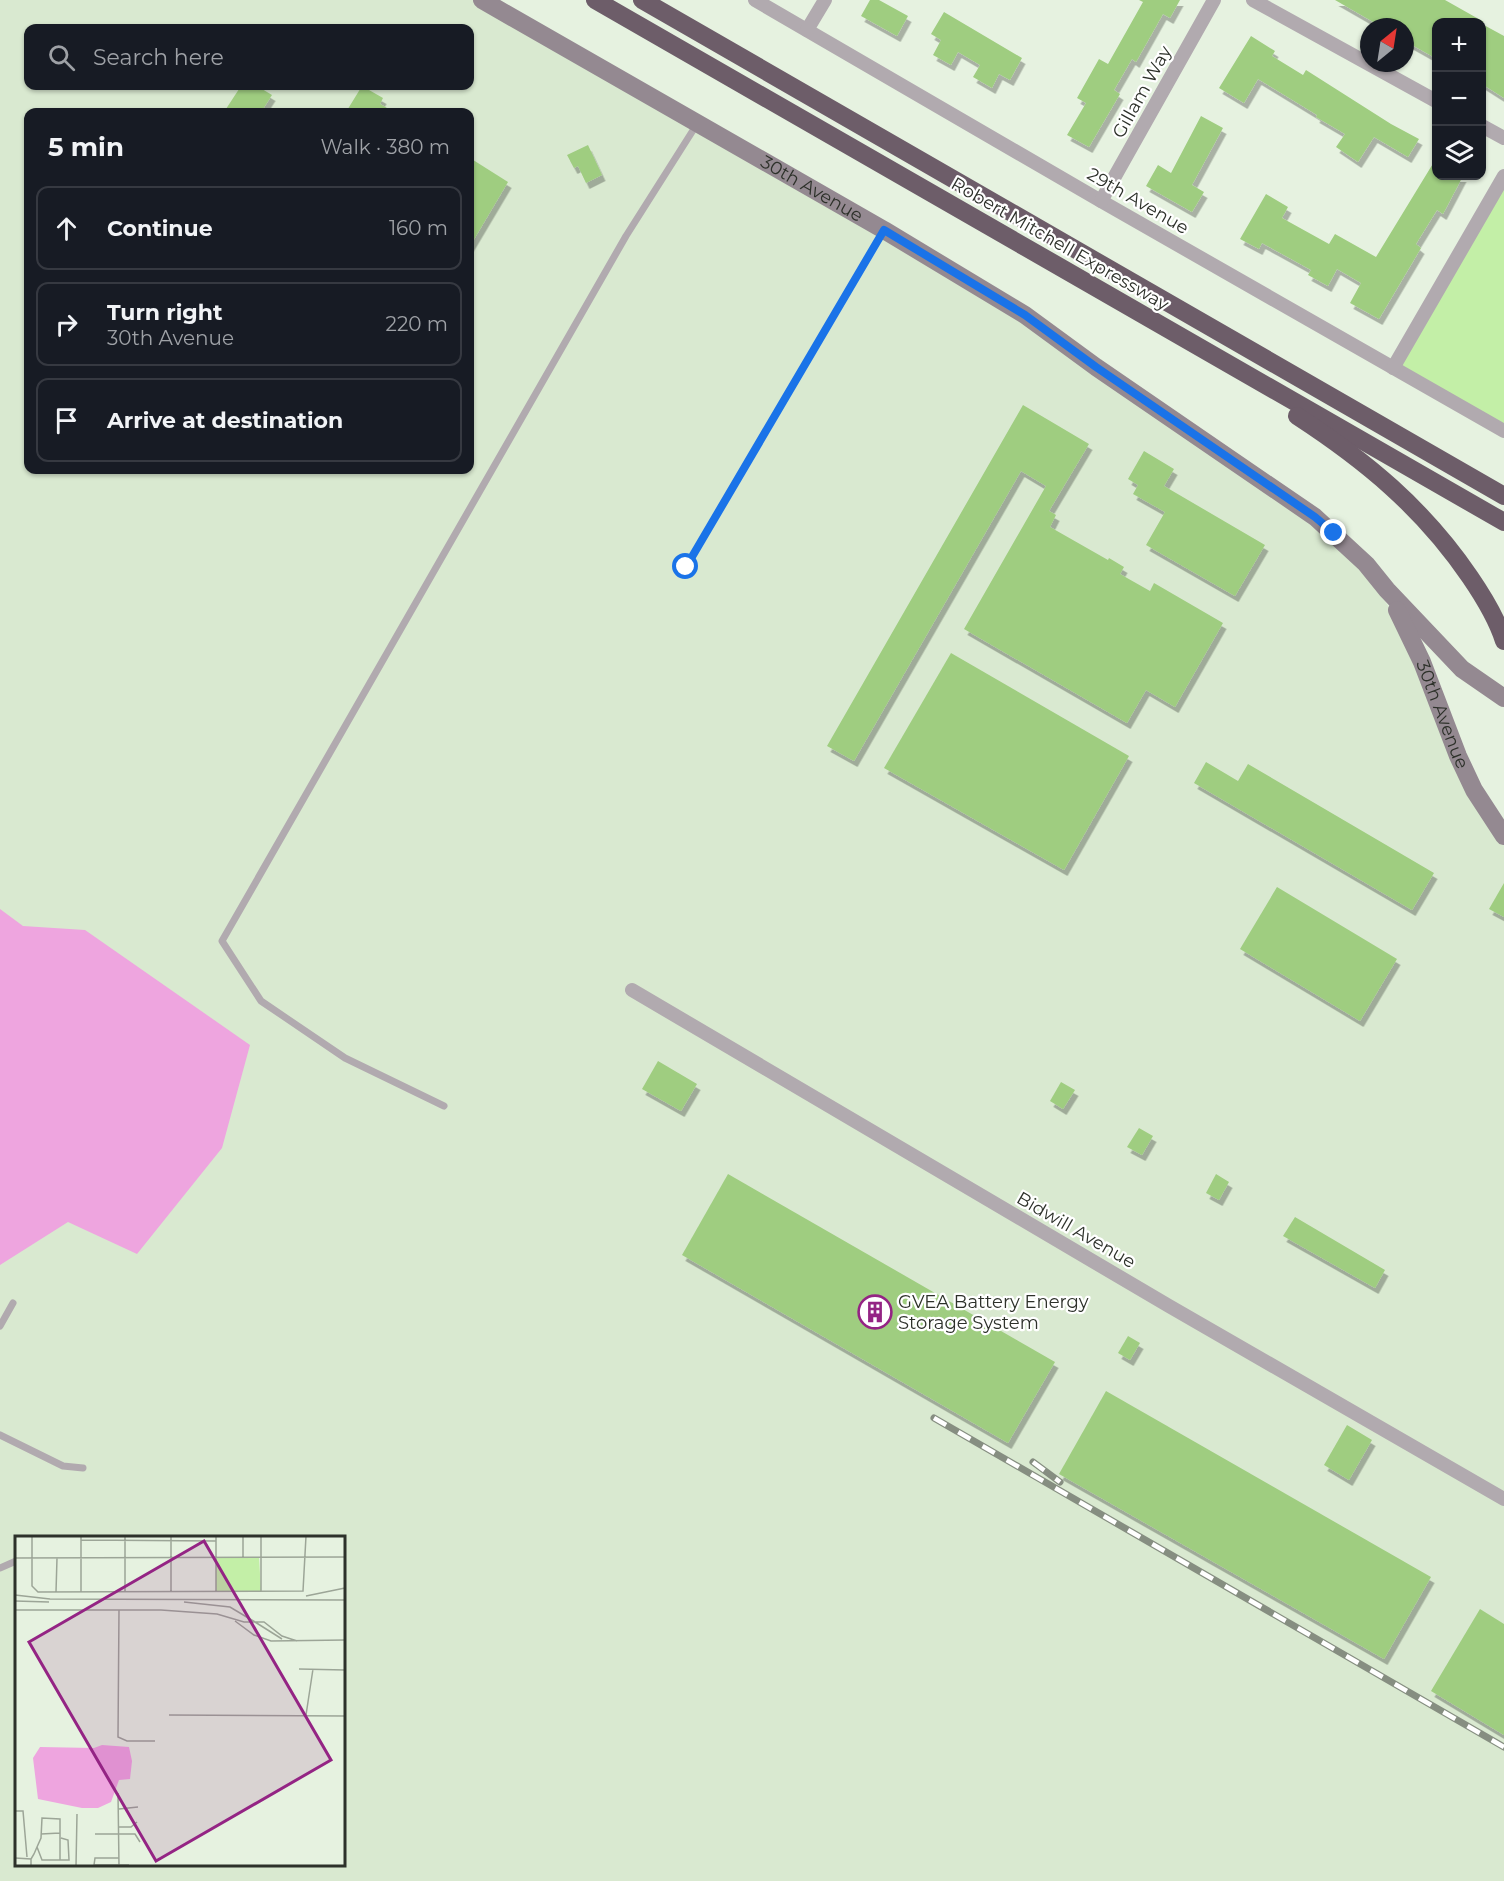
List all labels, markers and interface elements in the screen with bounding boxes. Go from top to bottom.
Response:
north arrow [1360,18,1414,72]
map controls [1432,18,1486,180]
button: + [1432,18,1486,72]
search box [24,24,474,90]
icon: search [45,41,78,74]
street label: Gillam Way [1108,42,1176,142]
text: Search here [93,44,224,71]
button: − [1432,72,1486,126]
button: layers [1432,126,1486,180]
text: 5 min [48,131,124,163]
text: Walk · 380 m [320,135,450,159]
street label: 30th Avenue [757,151,867,227]
street label: 29th Avenue [1083,163,1193,239]
street label: Robert Mitchell Expressway [947,173,1173,316]
icon: ahead [50,212,83,245]
text: Continue [107,215,213,242]
text: 160 m [389,216,448,240]
text: Turn right [107,299,222,326]
icon: right [50,308,83,341]
text: 220 m [386,312,448,336]
text: 30th Avenue [107,326,234,350]
icon: arrive [50,404,83,437]
text: Arrive at destination [107,407,343,434]
route end [1320,519,1346,545]
route start [672,553,698,579]
street label: 30th Avenue [1411,657,1473,772]
street label: Bidwill Avenue [1013,1187,1139,1273]
place label: GVEA Battery Energy Storage System [898,1291,1089,1334]
building icon: GVEA Battery Energy Storage System [857,1294,893,1330]
inset map [15,1536,345,1866]

